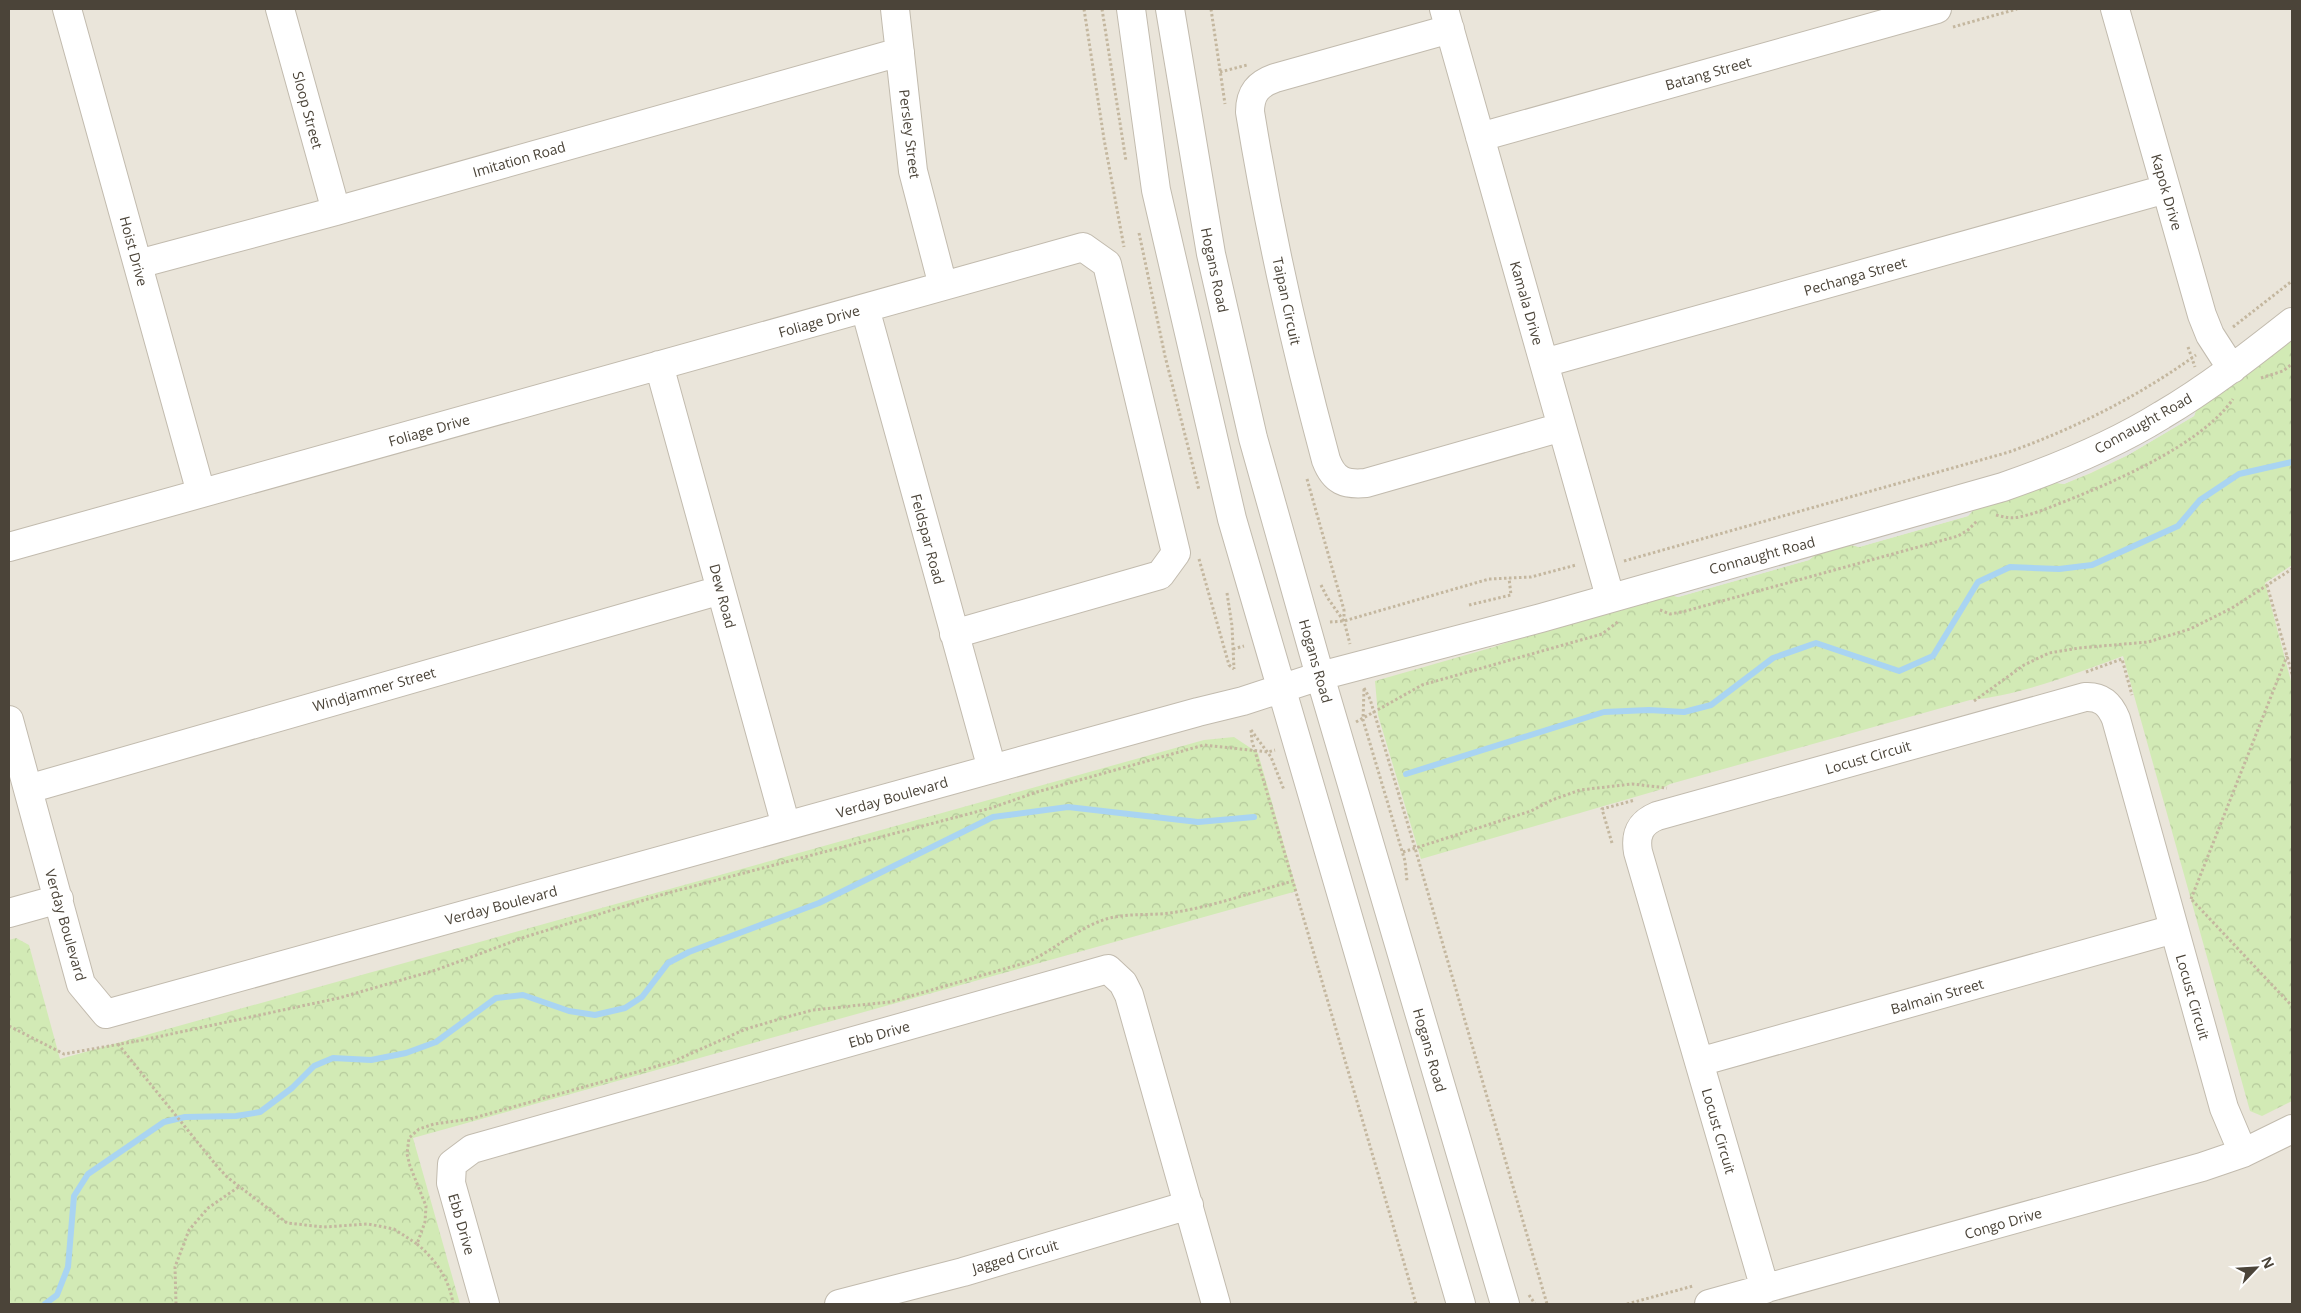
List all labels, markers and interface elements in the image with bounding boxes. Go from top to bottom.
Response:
street label: Batang Street [1663,52,1753,94]
street label: Sloop Street [289,69,327,151]
street label: Persley Street [895,88,925,180]
street label: Imitation Road [470,137,568,181]
street label: Kapok Drive [2147,152,2187,233]
street label: Hoist Drive [116,214,153,288]
street label: Hogans Road [1197,226,1233,314]
street label: Pechanga Street [1801,252,1909,300]
street label: Taipan Circuit [1268,255,1306,347]
street label: Kamala Drive [1506,259,1548,347]
street label: Foliage Drive [776,300,862,342]
street label: Connaught Road [2091,388,2195,458]
street label: Foliage Drive [386,409,472,451]
street label: Feldspar Road [907,492,949,586]
street label: Connaught Road [1707,532,1817,578]
street label: Dew Road [705,562,741,630]
street label: Hogans Road [1295,617,1337,705]
street label: Windjammer Street [310,662,438,716]
street label: Locust Circuit [1823,736,1913,778]
street label: Verday Boulevard [834,772,950,822]
street label: Verday Boulevard [41,867,91,983]
street label: Verday Boulevard [443,881,559,929]
street label: Locust Circuit [2172,952,2214,1042]
street label: Balmain Street [1888,974,1986,1018]
street label: Hogans Road [1409,1006,1451,1094]
street label: Ebb Drive [846,1016,912,1052]
street label: Locust Circuit [1698,1086,1740,1176]
street label: Ebb Drive [444,1191,480,1257]
street label: Congo Drive [1962,1203,2044,1243]
street label: Jagged Circuit [968,1235,1060,1278]
north arrow [2231,1243,2281,1293]
text: N [2257,1253,2279,1271]

